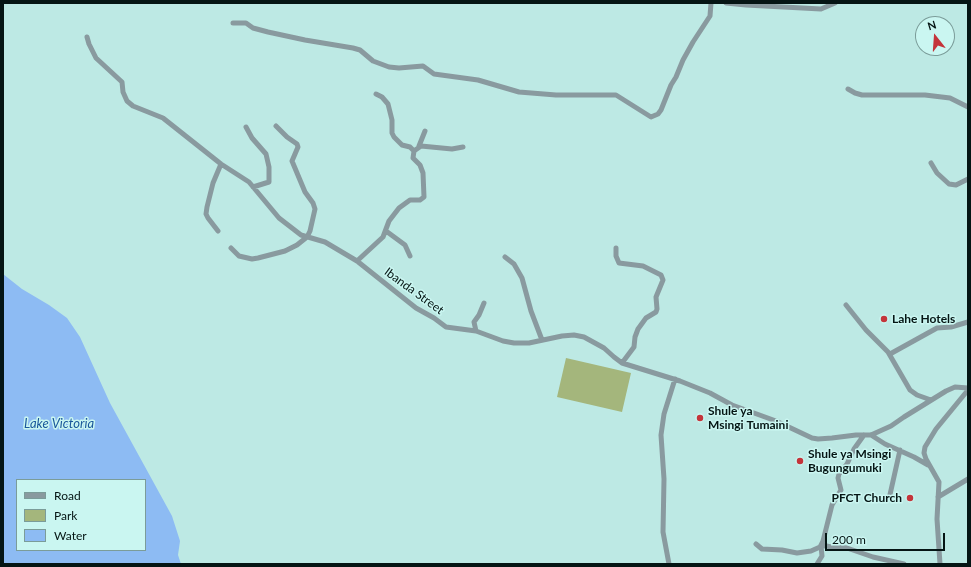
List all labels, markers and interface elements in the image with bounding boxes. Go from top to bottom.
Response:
north arrow [915,16,955,56]
text: N [926,18,938,32]
street label: Ibanda Street [381,265,447,317]
place label: Lahe Hotels [892,312,955,326]
marker: Lahe Hotels [879,314,889,324]
place label: Shule ya Msingi Tumaini [708,404,788,432]
marker: Shule ya Msingi Tumaini [695,413,705,423]
water label: Lake Victoria [24,416,94,432]
place label: Shule ya Msingi Bugungumuki [808,447,891,475]
marker: Shule ya Msingi Bugungumuki [795,456,805,466]
legend [16,479,146,551]
text: Road [54,488,81,503]
place label: PFCT Church [831,491,902,505]
marker: PFCT Church [905,493,915,503]
text: Park [54,508,77,523]
scale bar [827,525,947,551]
text: Water [54,528,87,543]
text: 200 m [832,532,866,547]

